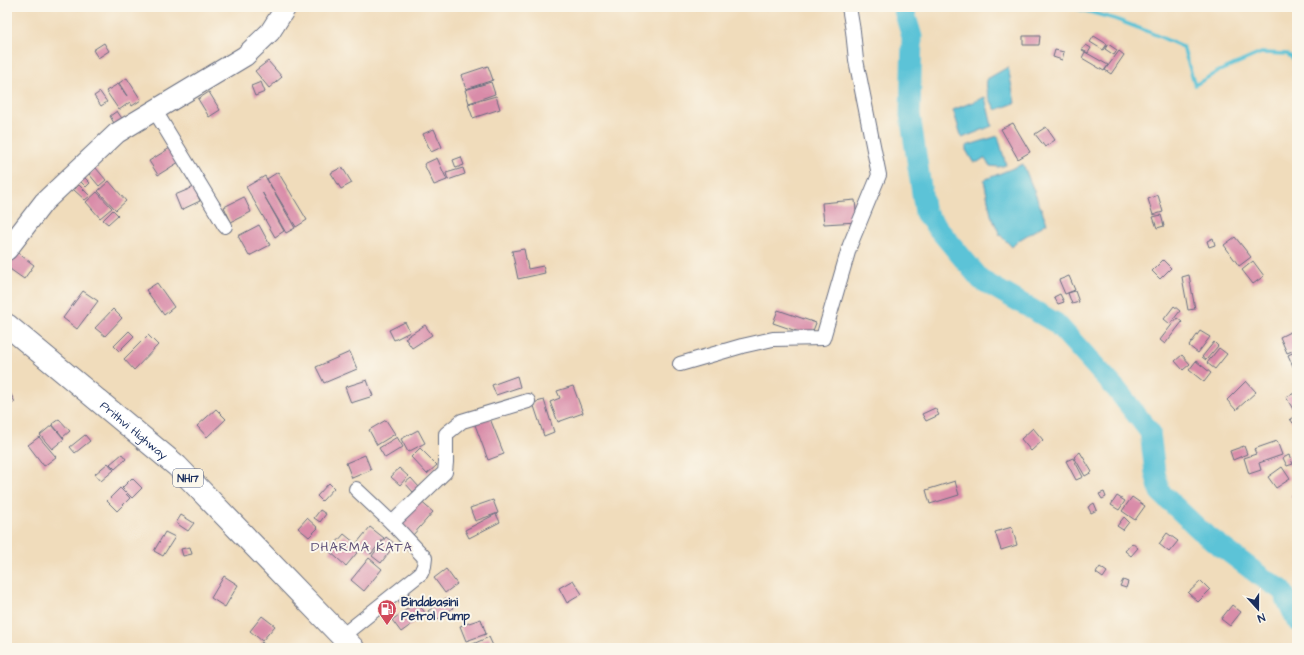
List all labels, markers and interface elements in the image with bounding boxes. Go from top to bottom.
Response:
street label: Prithvi Highway [96,398,172,465]
road number: NH17 [173,469,203,487]
district label: DHARMA KATA [311,538,413,556]
north arrow [1238,589,1278,629]
place label: Bindabasini Petrol Pump [401,594,470,626]
fuel station icon: Bindabasini Petrol Pump [376,598,398,626]
text: N [1255,610,1267,626]

